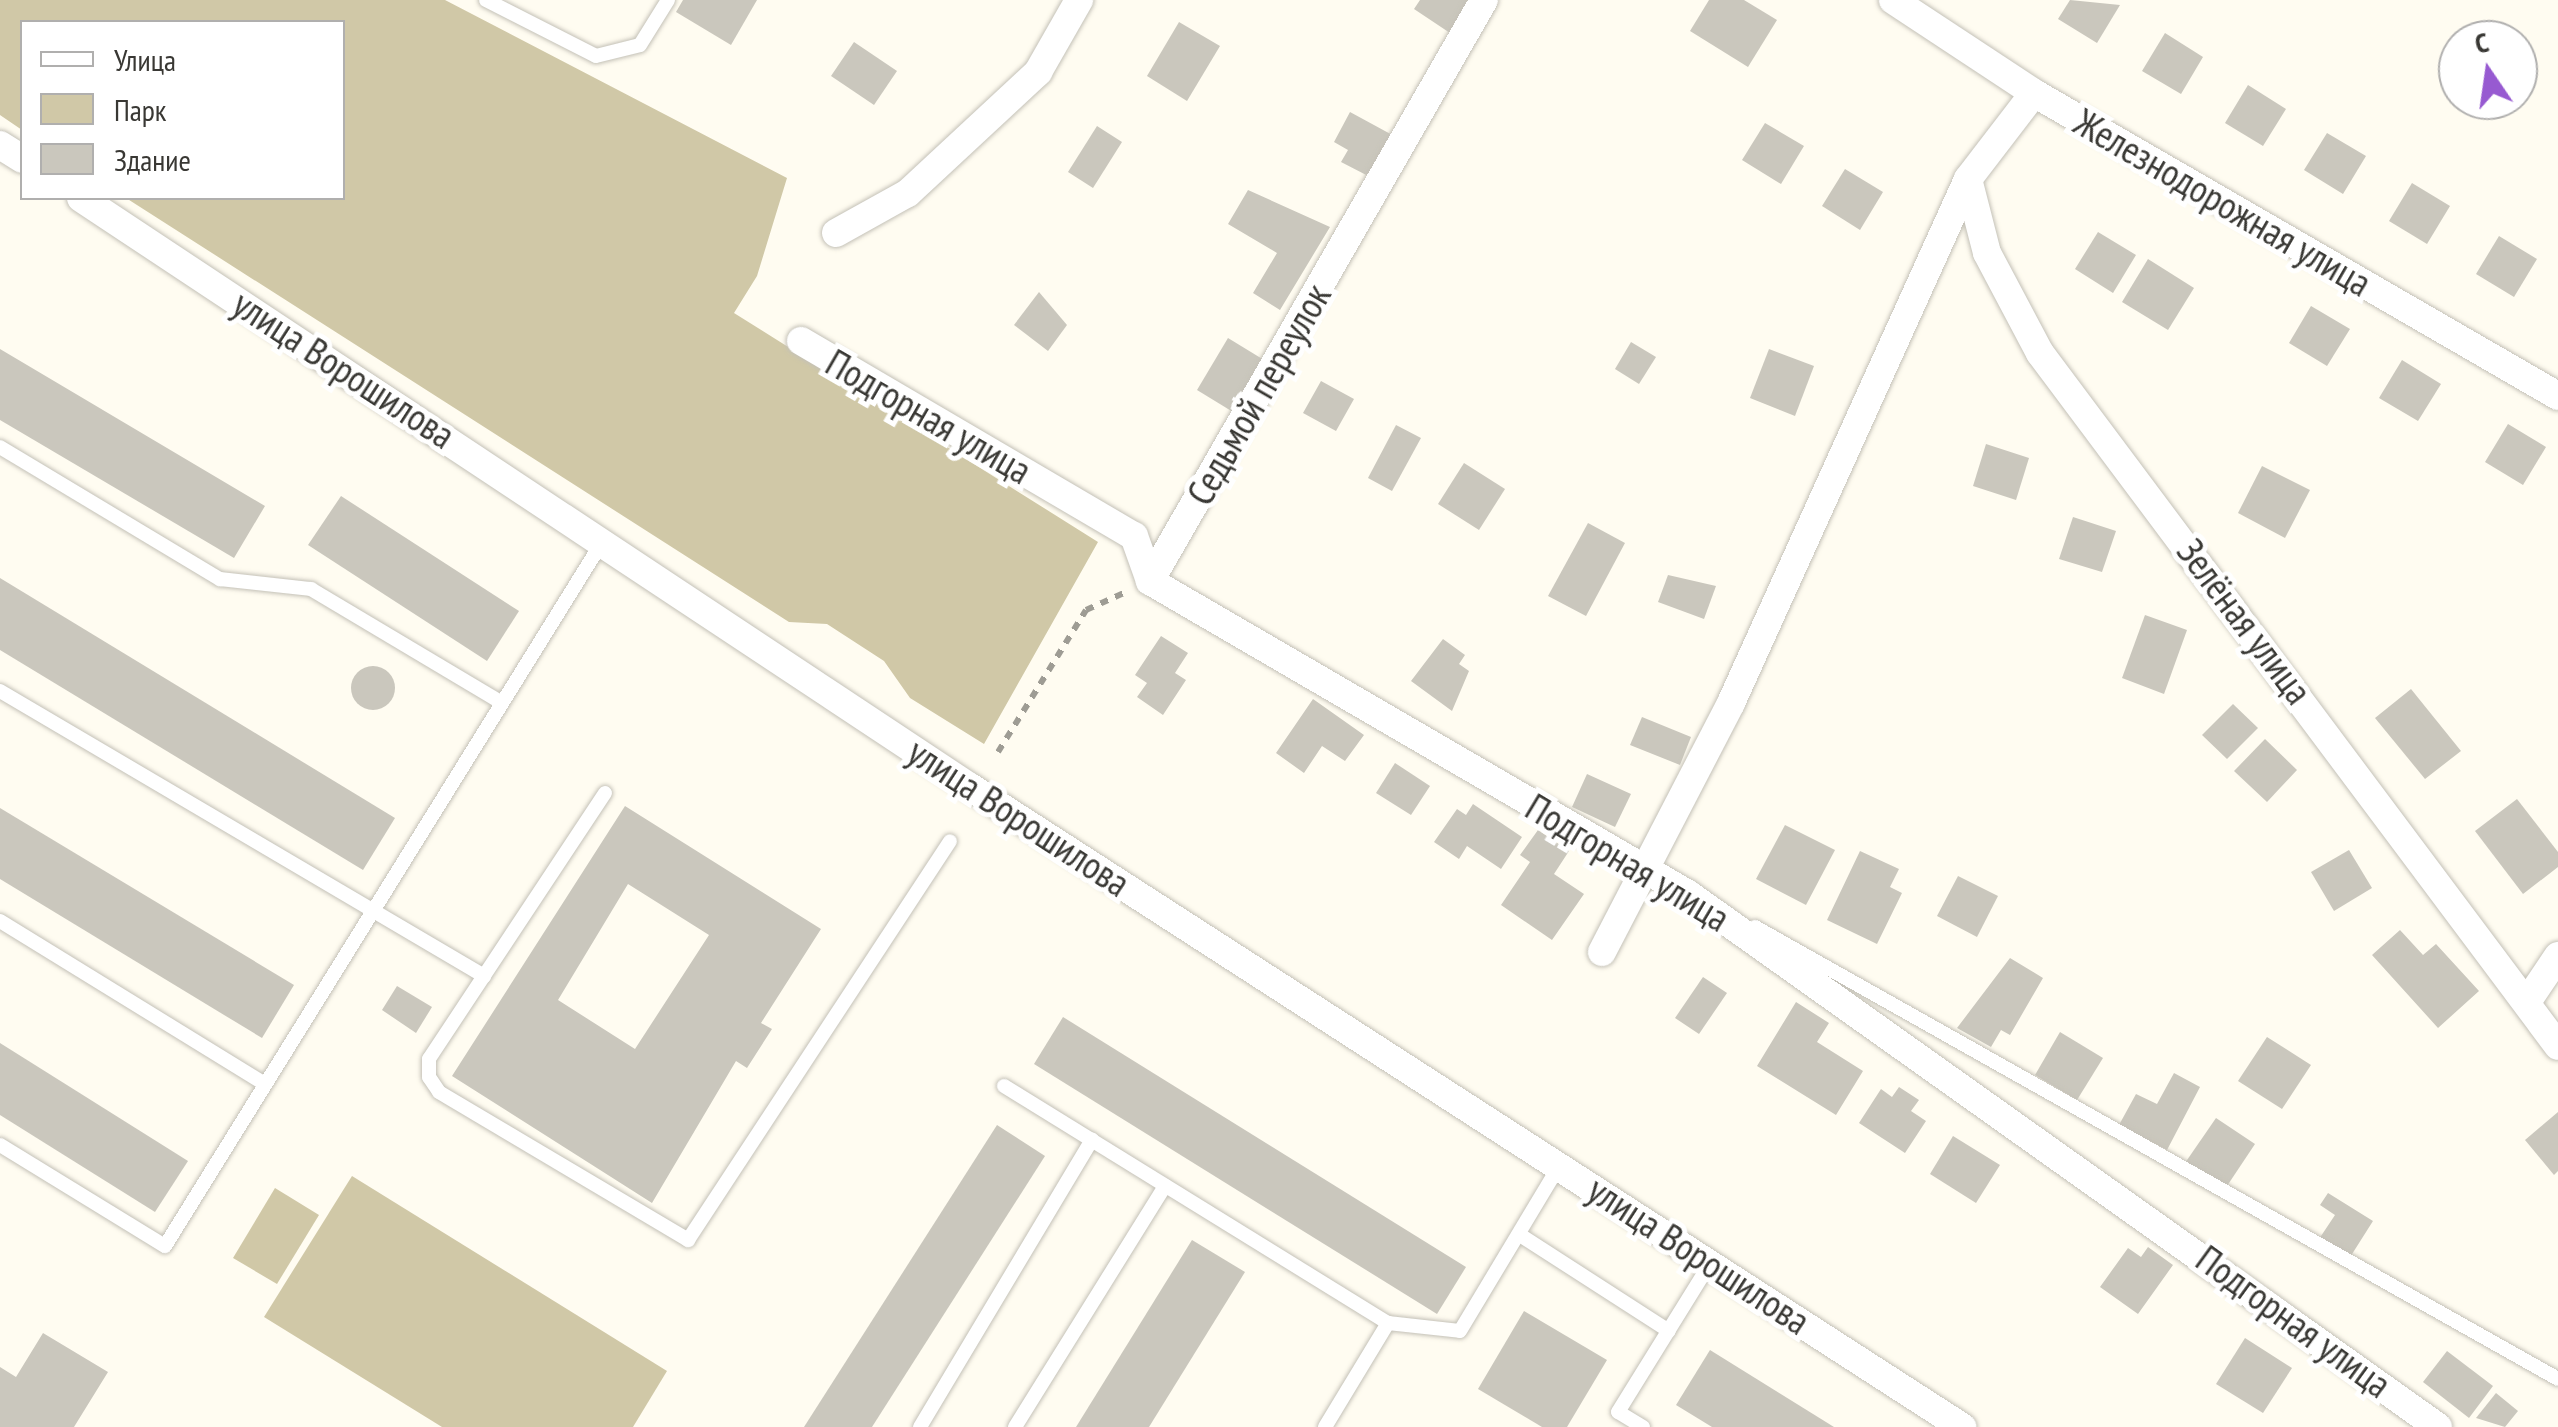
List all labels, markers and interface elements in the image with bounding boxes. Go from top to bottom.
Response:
legend [20,20,345,200]
north arrow [2438,20,2538,120]
text: С [2471,23,2492,62]
text: Улица [114,40,176,79]
text: Парк [114,90,166,129]
street label: Железнодорожная улица [2067,99,2379,305]
text: Здание [114,140,191,179]
street label: Седьмой переулок [1176,275,1340,513]
street label: улица Ворошилова [225,280,463,458]
street label: Подгорная улица [818,339,1040,493]
street label: Зелёная улица [2168,529,2322,713]
street label: улица Ворошилова [900,728,1138,906]
street label: Подгорная улица [1518,783,1738,941]
street label: улица Ворошилова [1580,1166,1818,1344]
street label: Подгорная улица [2188,1235,2400,1407]

